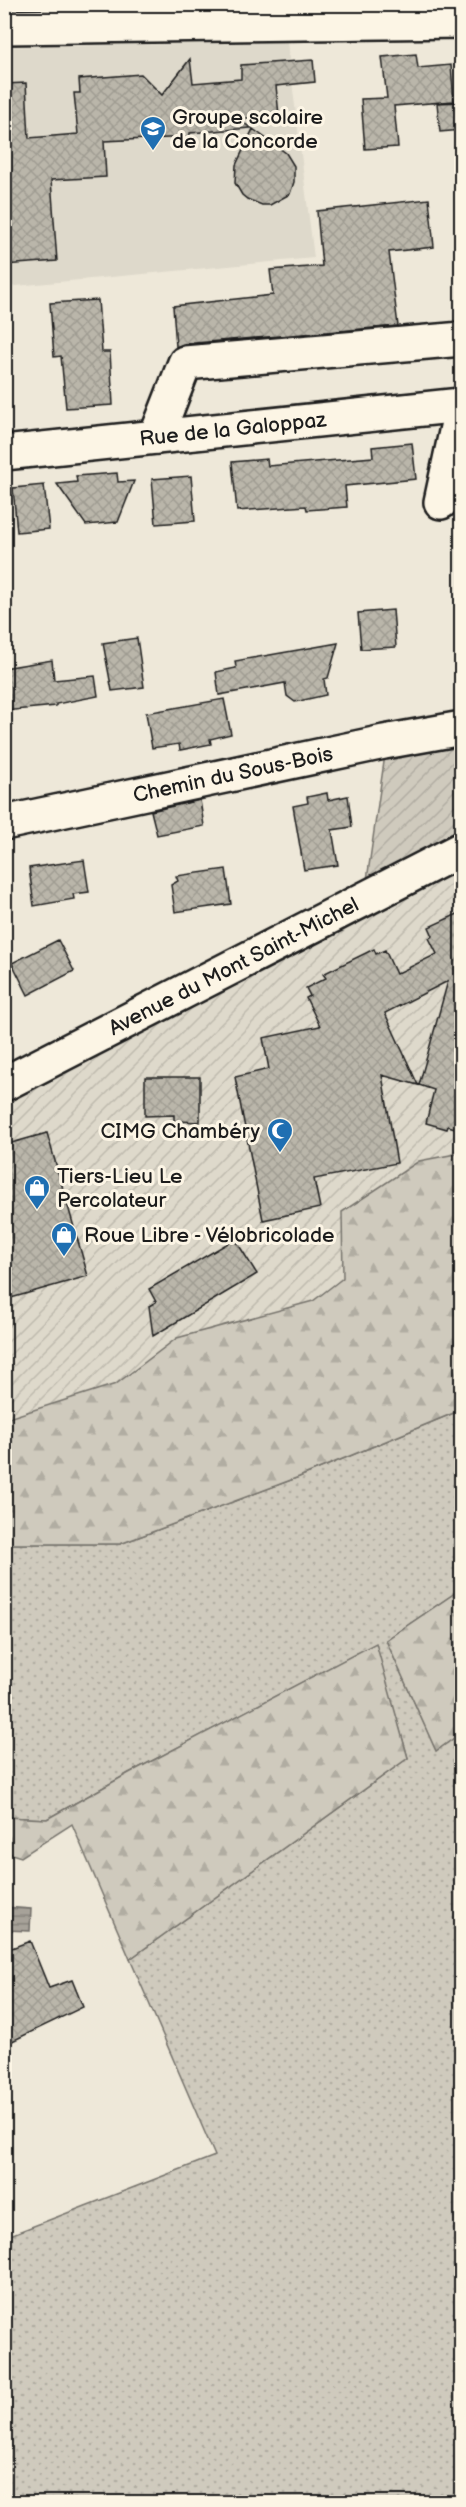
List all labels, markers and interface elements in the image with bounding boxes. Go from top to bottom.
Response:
place label: Groupe scolaire de la Concorde [172,105,323,154]
school or university icon: Groupe scolaire de la Concorde [138,114,168,152]
street label: Rue de la Galoppaz [138,407,328,452]
street label: Chemin du Sous-Bois [131,741,335,808]
street label: Avenue du Mont Saint-Michel [105,892,363,1041]
mosque icon: CIMG Chambéry [265,1116,295,1154]
place label: CIMG Chambéry [100,1119,261,1144]
place label: Tiers-Lieu Le Percolateur [57,1164,183,1213]
shop icon: Tiers-Lieu Le Percolateur [22,1173,52,1211]
shop icon: Roue Libre - Vélobricolade [49,1220,79,1258]
place label: Roue Libre - Vélobricolade [84,1223,334,1248]

